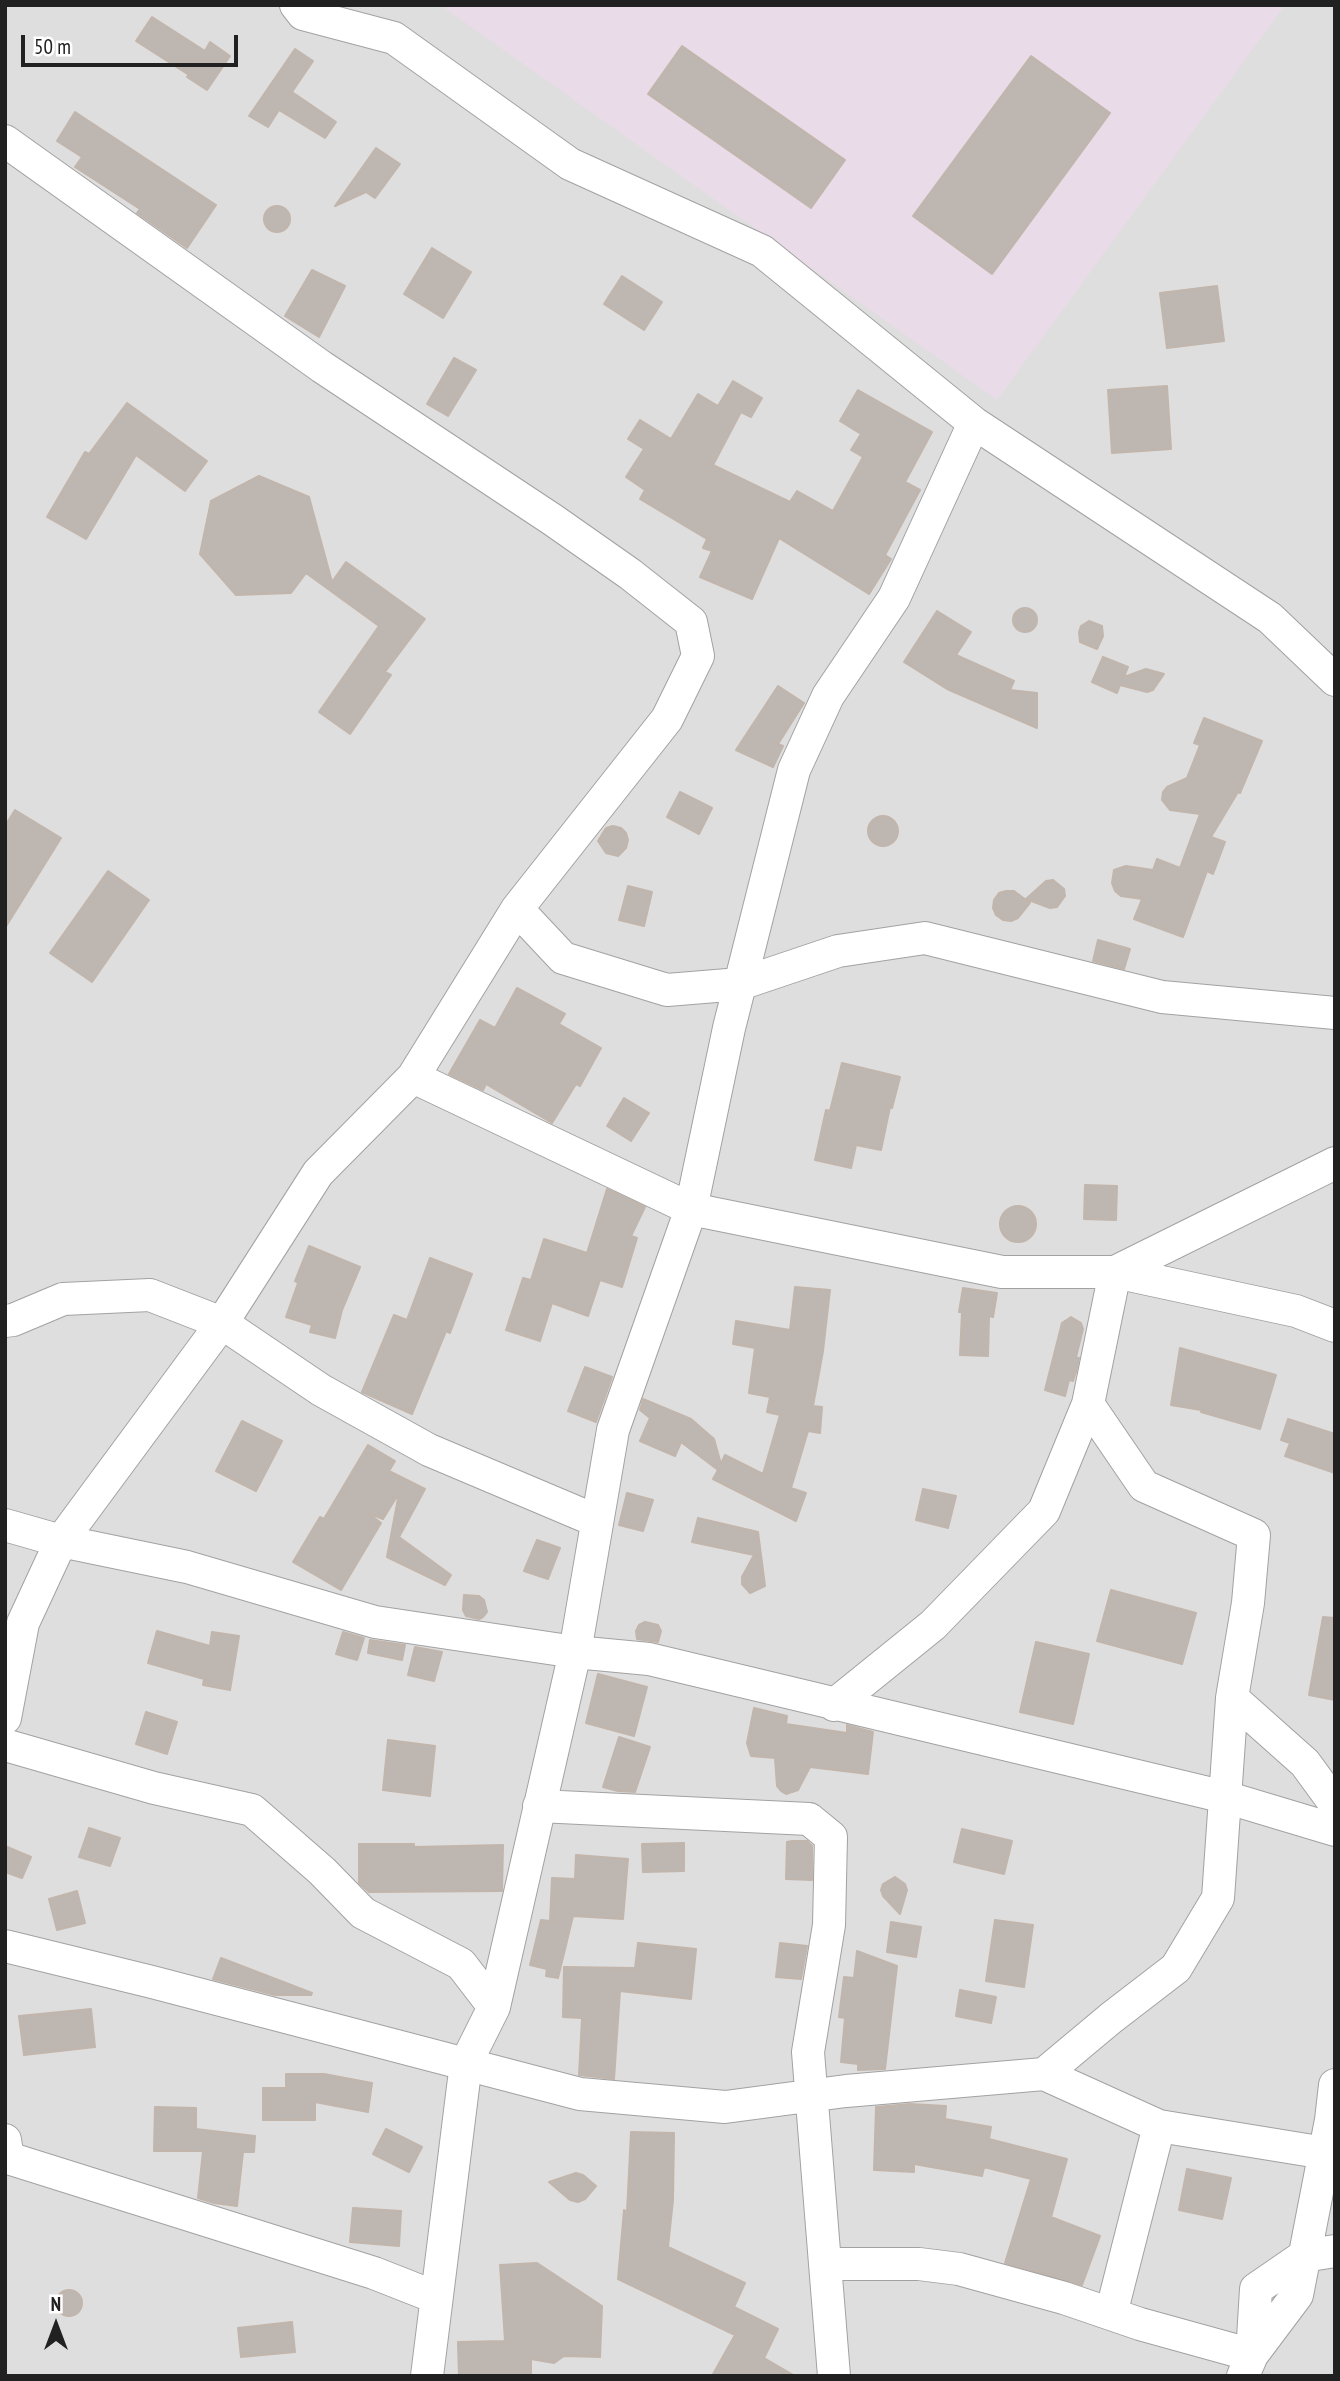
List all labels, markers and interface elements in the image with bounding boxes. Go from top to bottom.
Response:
scale bar [24,21,242,65]
text: 50 m [34,33,71,60]
north arrow [21,2290,91,2360]
text: N [51,2292,61,2316]

